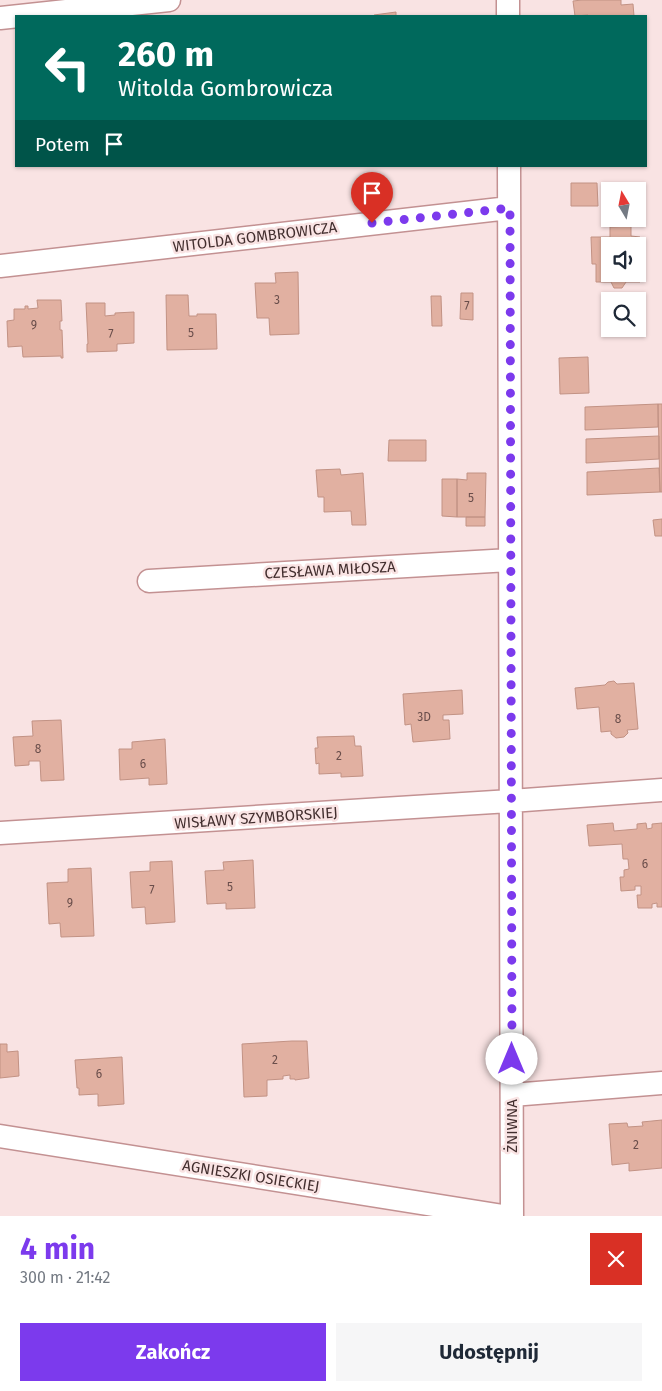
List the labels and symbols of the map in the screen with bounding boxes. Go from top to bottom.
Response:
pin [351,172,393,223]
north arrow [601,182,646,228]
street label: WITOLDA GOMBROWICZA [172,218,339,256]
house number: 3 [274,293,280,307]
house number: 7 [464,299,470,313]
house number: 9 [31,318,37,332]
house number: 5 [188,326,194,340]
house number: 7 [108,327,114,341]
house number: 5 [468,491,474,505]
street label: CZESŁAWA MIŁOSZA [264,558,396,582]
house number: 3D [417,710,431,724]
house number: 8 [615,712,622,726]
house number: 8 [35,742,42,756]
house number: 2 [336,749,342,763]
house number: 6 [140,757,146,771]
street label: WISŁAWY SZYMBORSKIEJ [174,803,338,833]
house number: 6 [642,857,648,871]
house number: 5 [227,880,233,894]
house number: 7 [149,883,155,897]
house number: 9 [67,896,73,910]
position arrow [485,1032,537,1084]
house number: 2 [272,1053,278,1067]
house number: 6 [96,1067,102,1081]
street label: ŻNIWNA [503,1099,521,1153]
house number: 2 [633,1138,639,1152]
street label: AGNIESZKI OSIECKIEJ [181,1156,321,1196]

